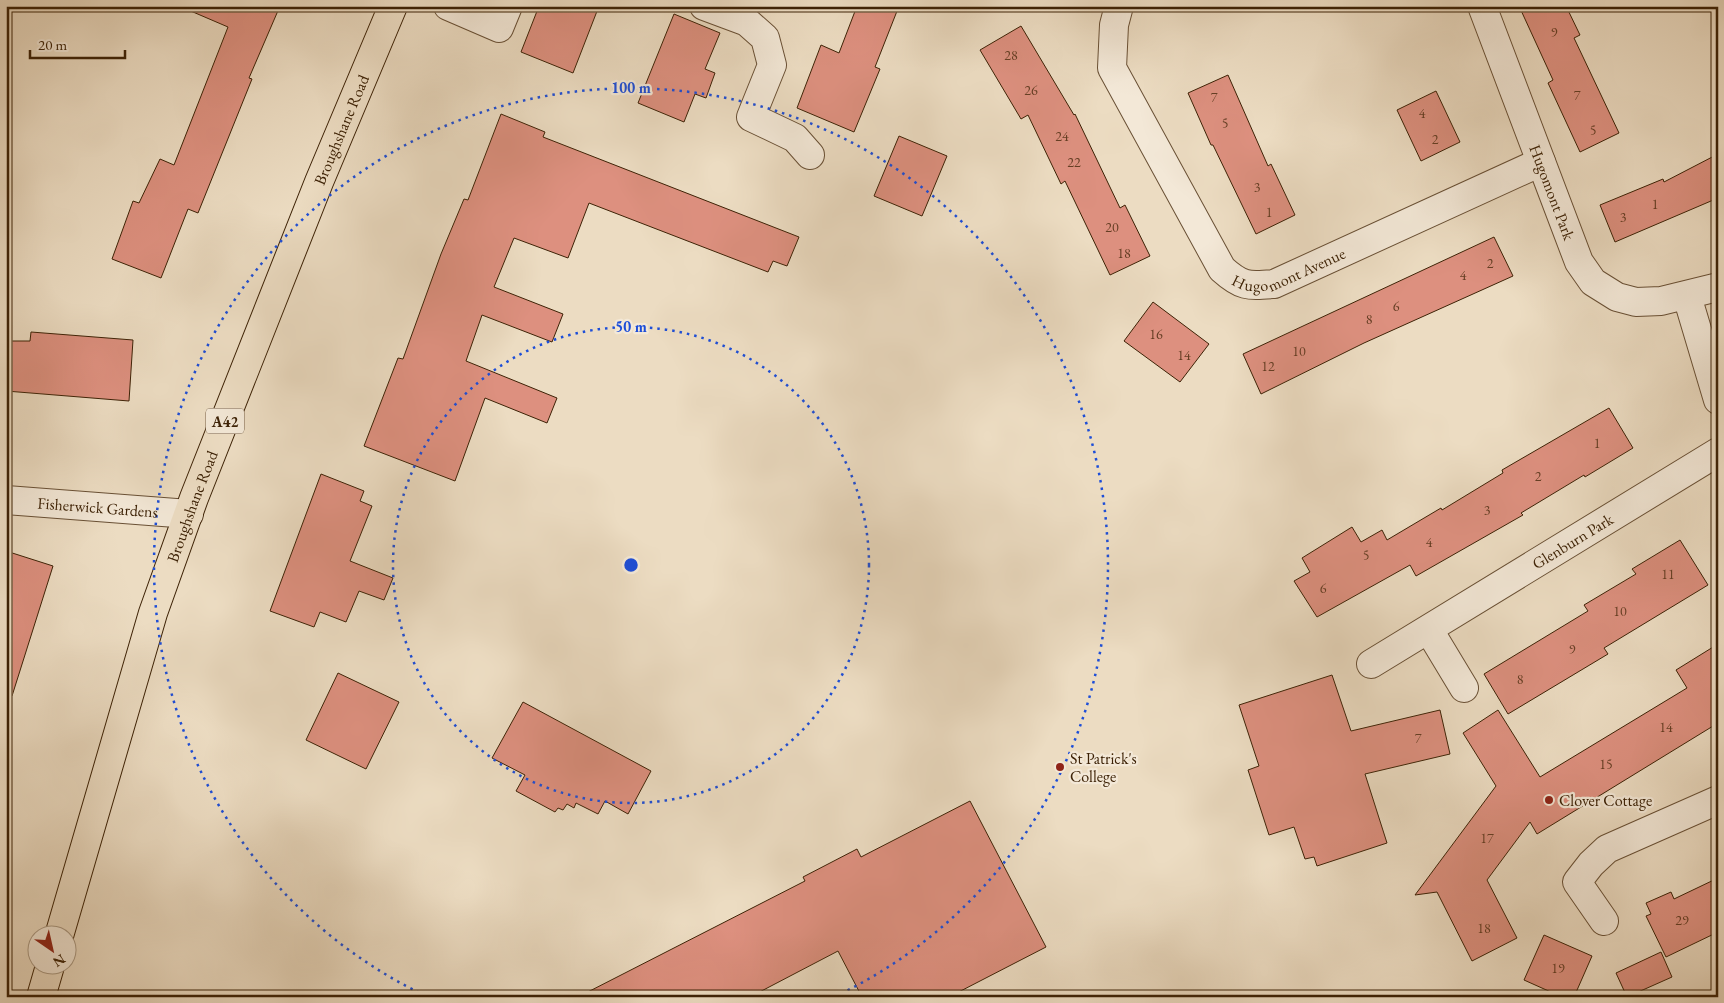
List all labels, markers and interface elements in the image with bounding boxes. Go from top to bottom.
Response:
house number: 9 [1551,23,1558,41]
scale bar [30,28,125,60]
text: 20 m [38,35,67,54]
house number: 28 [1004,46,1018,64]
street label: Broughshane Road [309,71,374,188]
text: 100 m [611,78,651,97]
house number: 26 [1024,81,1038,99]
house number: 7 [1574,86,1581,104]
house number: 7 [1211,88,1218,106]
house number: 4 [1419,104,1426,122]
house number: 5 [1222,114,1228,132]
house number: 5 [1590,121,1596,139]
house number: 24 [1055,127,1069,145]
house number: 2 [1432,130,1439,148]
street label: Hugomont Park [1525,141,1580,243]
house number: 22 [1067,153,1081,171]
house number: 3 [1254,178,1261,196]
house number: 1 [1652,195,1658,213]
house number: 1 [1266,203,1272,221]
house number: 3 [1620,208,1627,226]
house number: 20 [1105,218,1119,236]
street label: Hugomont Avenue [1228,242,1348,296]
house number: 18 [1117,244,1131,262]
house number: 2 [1487,254,1494,272]
house number: 4 [1460,266,1467,284]
house number: 6 [1393,297,1400,315]
house number: 8 [1366,310,1373,328]
text: 50 m [615,317,647,336]
house number: 16 [1149,325,1163,343]
house number: 10 [1292,342,1306,360]
house number: 14 [1177,346,1191,364]
house number: 12 [1261,357,1275,375]
road number: A42 [206,408,244,434]
house number: 1 [1594,434,1600,452]
street label: Broughshane Road [162,447,223,565]
house number: 2 [1535,467,1542,485]
street label: Fisherwick Gardens [37,492,159,522]
house number: 3 [1484,501,1491,519]
street label: Glenburn Park [1528,508,1617,574]
house number: 4 [1426,533,1433,551]
house number: 5 [1363,546,1369,564]
centre of rings [622,556,640,574]
house number: 11 [1661,565,1675,583]
house number: 6 [1320,579,1327,597]
house number: 10 [1613,602,1627,620]
house number: 9 [1569,640,1576,658]
house number: 8 [1517,670,1524,688]
house number: 14 [1659,718,1673,736]
house number: 7 [1415,729,1422,747]
place label: St Patrick's College [1070,748,1137,787]
house number: 15 [1599,755,1613,773]
marker: St Patrick's College [1054,761,1066,773]
place label: Clover Cottage [1559,790,1652,811]
marker: Clover Cottage [1543,794,1555,806]
house number: 17 [1480,829,1494,847]
house number: 29 [1675,911,1689,929]
house number: 18 [1477,919,1491,937]
north arrow [28,926,78,976]
text: N [49,950,69,972]
house number: 19 [1551,959,1565,977]

